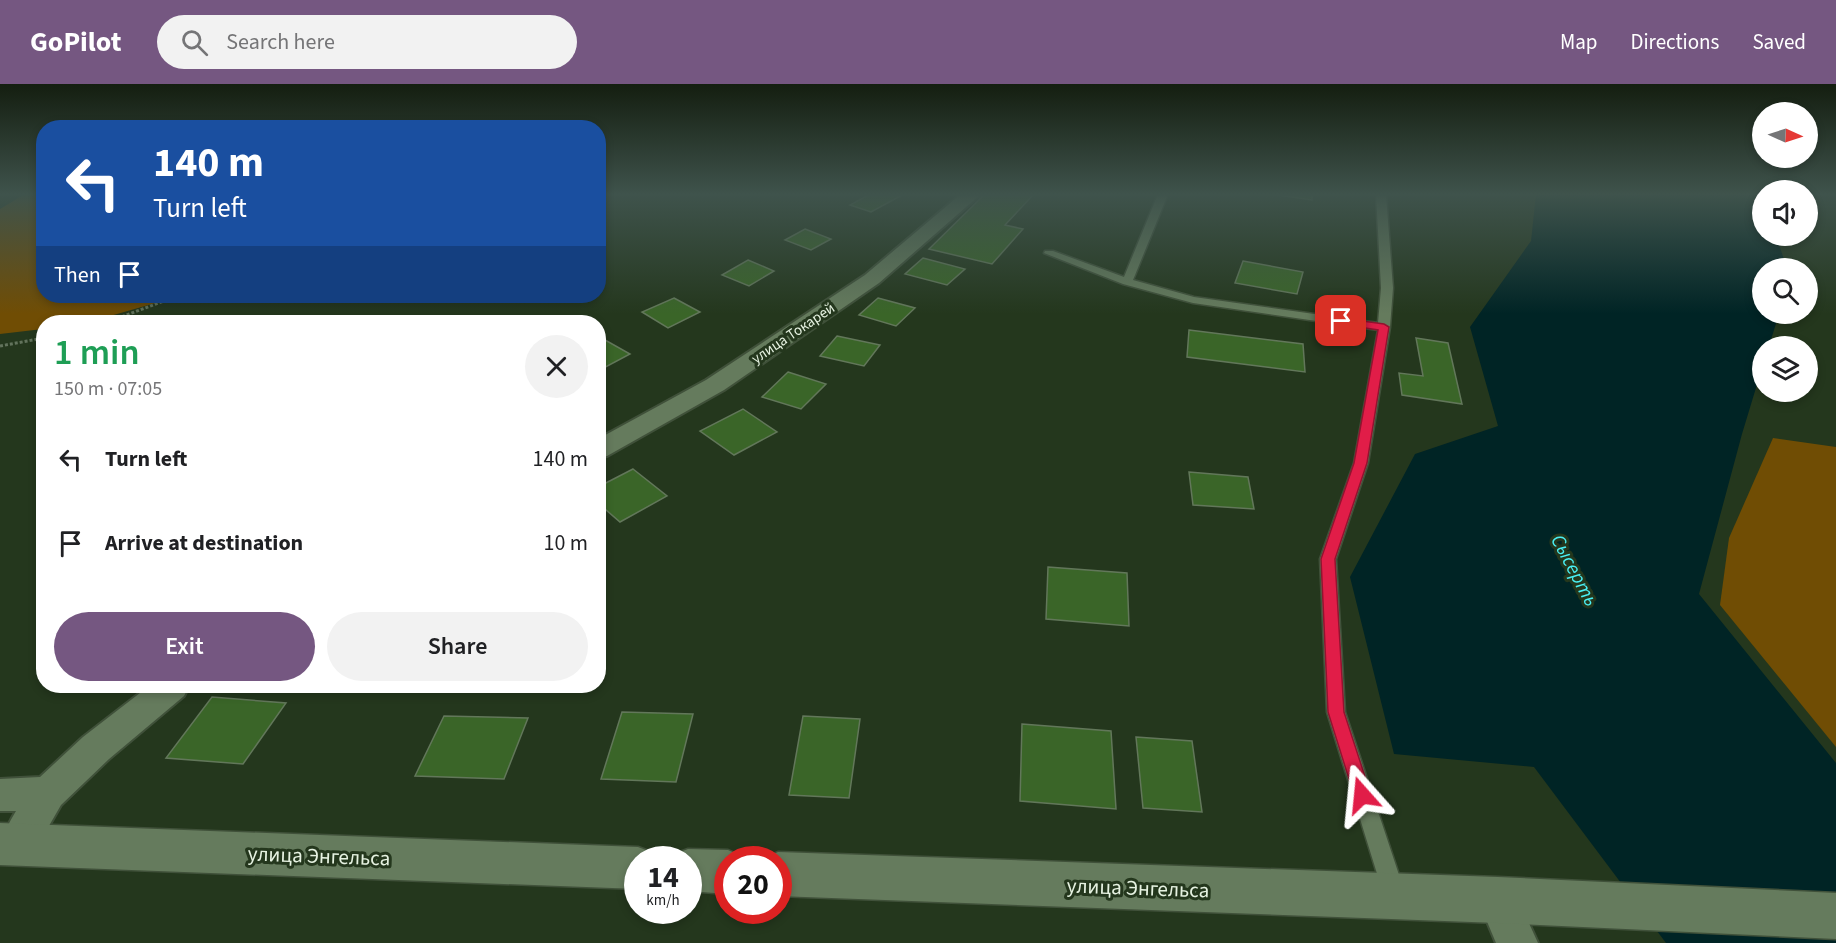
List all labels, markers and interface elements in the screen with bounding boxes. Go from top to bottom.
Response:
search box [157,15,577,69]
text: GoPilot [30,22,121,62]
icon: search [178,26,211,59]
text: Search here [226,26,335,58]
text: Map [1560,27,1598,57]
text: Directions [1631,27,1719,57]
text: Saved [1752,27,1806,57]
north arrow [1752,102,1818,168]
map controls [1752,102,1818,402]
text: 140 m [153,133,264,193]
icon: left [54,144,132,222]
button: sound [1752,180,1818,246]
text: Turn left [153,189,247,228]
icon: arrive [113,258,146,291]
button: search [1752,258,1818,324]
text: Then [54,259,101,291]
pin [1315,295,1366,346]
street label: улица Токарей [747,298,839,369]
icon: arrive [1324,304,1357,337]
text: 1 min [54,327,140,378]
button: close [525,335,588,398]
button: layers [1752,336,1818,402]
text: 150 m · 07:05 [54,375,162,403]
icon: left [54,443,87,476]
text: Turn left [105,443,187,475]
text: 140 m [533,443,588,475]
icon: arrive [54,527,87,560]
text: Arrive at destination [105,527,303,559]
text: 10 m [543,527,588,559]
water label: Сысерть [1543,530,1605,611]
button: Exit [54,612,315,681]
button: Share [327,612,588,681]
position arrow [1330,763,1394,827]
street label: улица Энгельса [247,839,391,873]
speed limit sign: 20 [714,846,792,924]
text: 14 [647,856,679,899]
street label: улица Энгельса [1066,871,1210,905]
text: km/h [646,890,680,911]

